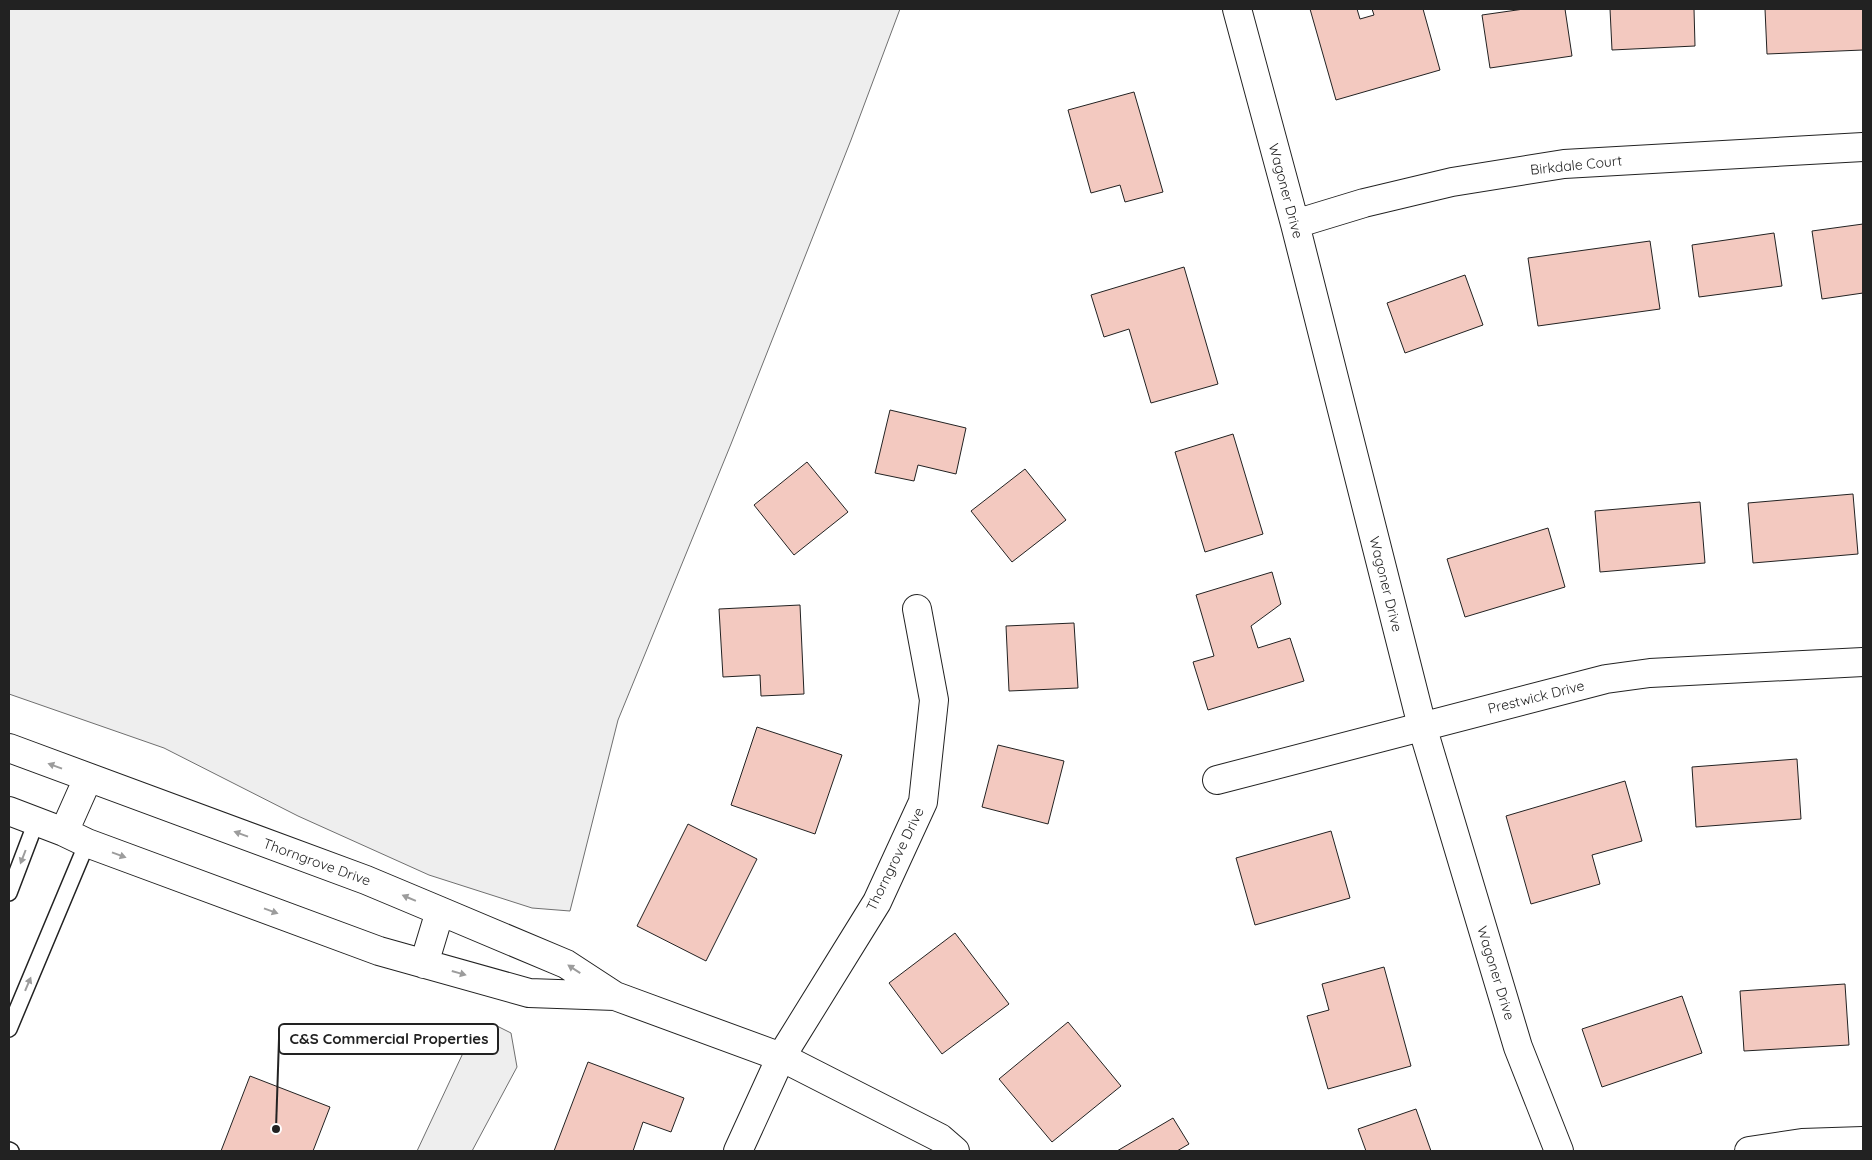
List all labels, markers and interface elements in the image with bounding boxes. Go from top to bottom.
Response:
street label: Wagoner Drive [1265,141,1307,241]
street label: Birkdale Court [1529,151,1623,179]
street label: Wagoner Drive [1365,534,1407,634]
street label: Prestwick Drive [1486,676,1586,718]
one-way arrow [48,762,63,769]
street label: Thorngrove Drive [862,804,928,914]
one-way arrow [233,830,248,838]
street label: Thorngrove Drive [261,834,373,890]
one-way arrow [18,850,26,864]
one-way arrow [112,851,127,859]
one-way arrow [401,894,416,902]
one-way arrow [264,908,279,915]
street label: Wagoner Drive [1473,924,1519,1022]
one-way arrow [568,965,581,974]
one-way arrow [451,970,466,978]
one-way arrow [24,977,32,991]
callout: C&S Commercial Properties [279,1024,498,1054]
text: C&S Commercial Properties [290,1029,488,1048]

